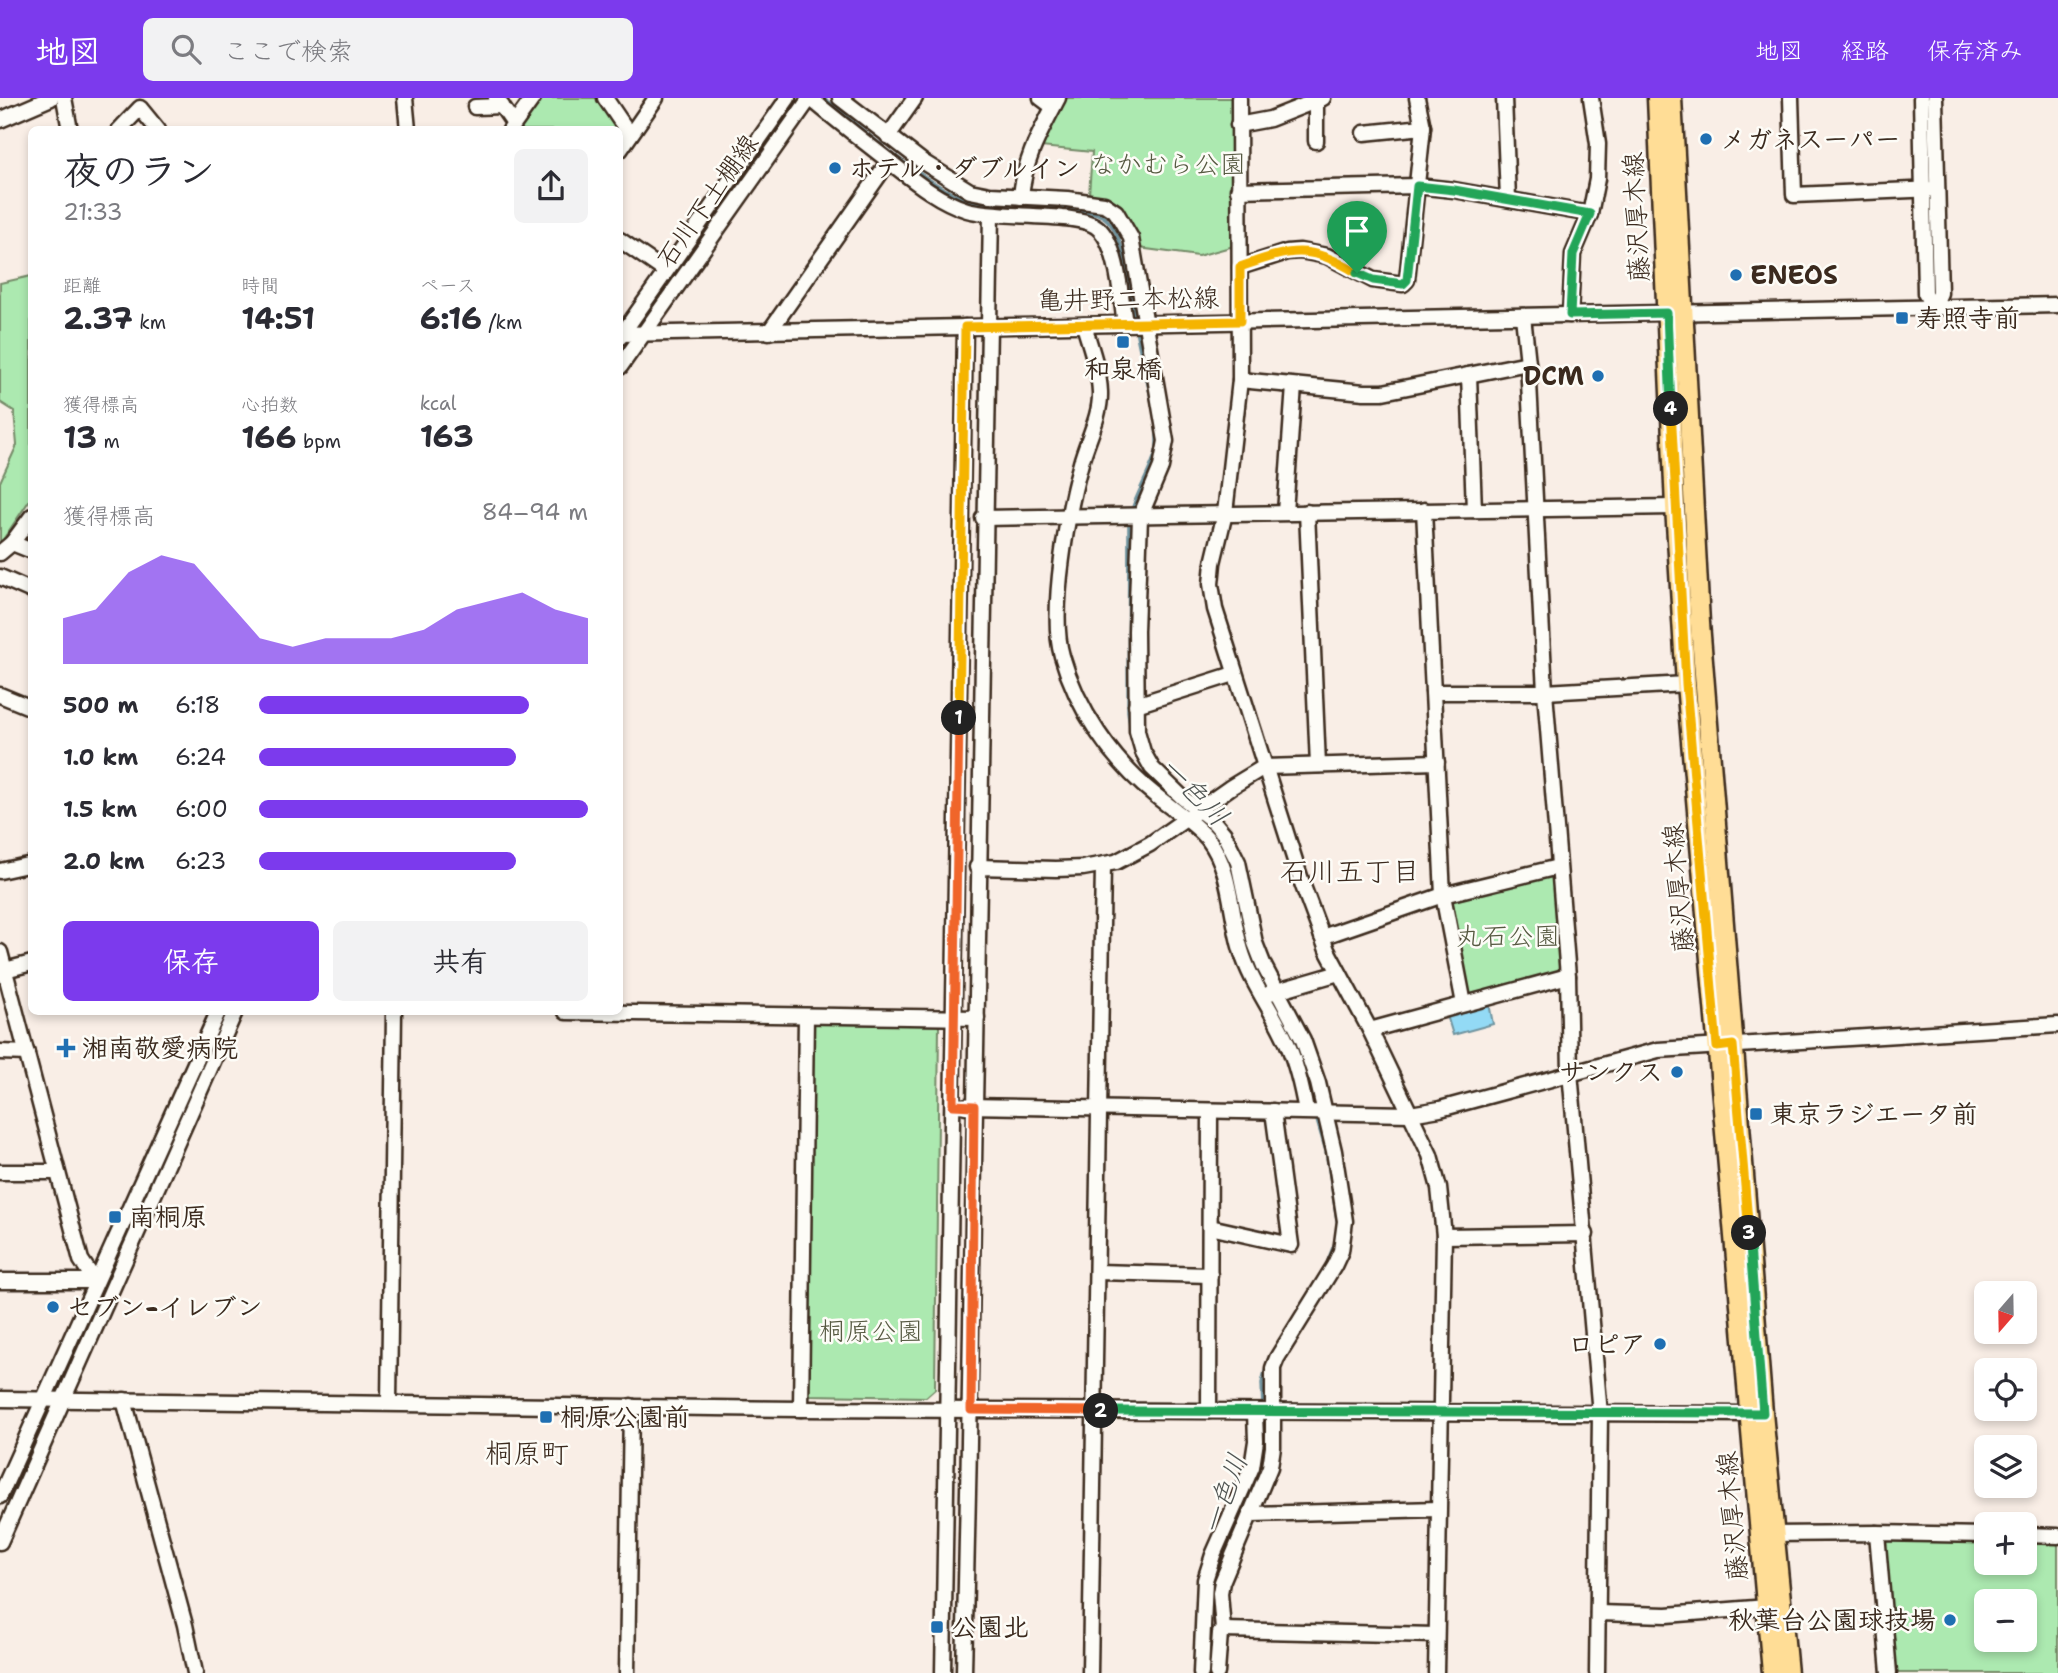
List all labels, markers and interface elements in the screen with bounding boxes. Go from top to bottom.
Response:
search box [143,18,633,81]
text: 地図 [35,29,101,74]
icon: search [167,30,205,68]
text: ここで検索 [223,33,353,68]
text: 地図 [1755,35,1803,67]
text: 経路 [1841,35,1889,67]
text: 保存済み [1927,35,2023,67]
place label: メガネスーパー [1720,121,1900,156]
street label: 石川下土棚線 [648,127,766,275]
marker: メガネスーパー [1698,131,1714,147]
text: 夜のラン [63,145,215,196]
park label: なかむら公園 [1090,146,1246,181]
button: share [514,149,588,223]
place label: ホテル・ダブルイン [849,150,1080,185]
street label: 藤沢厚木線 [1615,151,1656,283]
marker: ホテル・ダブルイン [827,160,843,176]
text: 21:33 [63,197,123,227]
pin [1327,201,1387,273]
icon: arrive [1338,212,1376,250]
place label: ENEOS [1750,257,1838,292]
marker: ENEOS [1728,267,1744,283]
text: 距離 [63,273,101,298]
text: 時間 [241,273,279,298]
text: ペース [420,273,476,298]
street label: 亀井野二本松線 [1037,279,1219,318]
text: 2.37 [63,298,133,339]
text: 14:51 [241,298,315,339]
text: 6:16 [420,298,482,339]
place label: 寿照寺前 [1916,300,2020,335]
text: km [133,310,166,335]
text: /km [482,310,522,335]
marker: 寿照寺前 [1894,310,1910,326]
marker: 和泉橋 [1115,334,1131,350]
place label: 和泉橋 [1084,351,1162,386]
place label: DCM [1523,358,1584,393]
marker: DCM [1590,368,1606,384]
text: kcal [420,391,457,416]
text: 獲得標高 [63,392,139,417]
text: 心拍数 [241,392,298,417]
pin: 4 [1654,392,1688,426]
text: 4 [1664,396,1677,421]
text: 163 [420,416,474,457]
text: 13 [63,417,97,458]
text: 166 [241,417,297,458]
text: m [97,429,120,454]
text: bpm [297,429,341,454]
text: 84–94 m [482,497,588,527]
text: 獲得標高 [63,501,155,531]
text: 500 m [63,690,138,720]
text: 6:18 [175,690,220,720]
pin: 1 [942,700,976,736]
text: 1 [954,705,963,730]
text: 1.0 km [63,742,138,772]
text: 6:24 [175,742,226,772]
water label: 一色川 [1152,748,1238,834]
text: 1.5 km [63,794,137,824]
text: 6:00 [175,794,228,824]
street label: 藤沢厚木線 [1654,822,1701,954]
text: 2.0 km [63,846,145,876]
text: 6:23 [175,846,226,876]
district label: 石川五丁目 [1280,852,1420,890]
park label: 丸石公園 [1456,918,1560,953]
button: 保存 [63,921,319,1001]
button: 共有 [333,921,588,1001]
place label: 湘南敬愛病院 [82,1030,238,1065]
marker: 湘南敬愛病院 [56,1038,76,1058]
place label: サンクス [1559,1054,1663,1089]
marker: サンクス [1669,1064,1685,1080]
place label: 東京ラジエータ前 [1770,1096,1977,1131]
marker: 東京ラジエータ前 [1748,1106,1764,1122]
place label: 南桐原 [129,1199,207,1234]
marker: 南桐原 [107,1209,123,1225]
pin: 3 [1732,1216,1766,1250]
text: 3 [1742,1220,1755,1245]
north arrow [1974,1281,2037,1344]
map controls [1974,1281,2037,1652]
place label: セブン-イレブン [67,1289,263,1324]
marker: セブン-イレブン [45,1299,61,1315]
park label: 桐原公園 [819,1313,923,1348]
place label: ロピア [1568,1326,1646,1361]
marker: ロピア [1652,1336,1668,1352]
button: locate [1974,1358,2037,1421]
pin: 2 [1084,1394,1118,1428]
text: 2 [1094,1398,1107,1423]
place label: 桐原公園前 [560,1399,690,1434]
marker: 桐原公園前 [538,1409,554,1425]
district label: 桐原町 [485,1434,569,1472]
button: layers [1974,1435,2037,1498]
water label: 一色川 [1192,1448,1256,1540]
street label: 藤沢厚木線 [1708,1450,1755,1582]
button: + [1974,1512,2037,1575]
button: − [1974,1589,2037,1652]
place label: 秋葉台公園球技場 [1728,1602,1936,1637]
place label: 公園北 [951,1609,1029,1644]
marker: 秋葉台公園球技場 [1942,1612,1958,1628]
marker: 公園北 [929,1619,945,1635]

